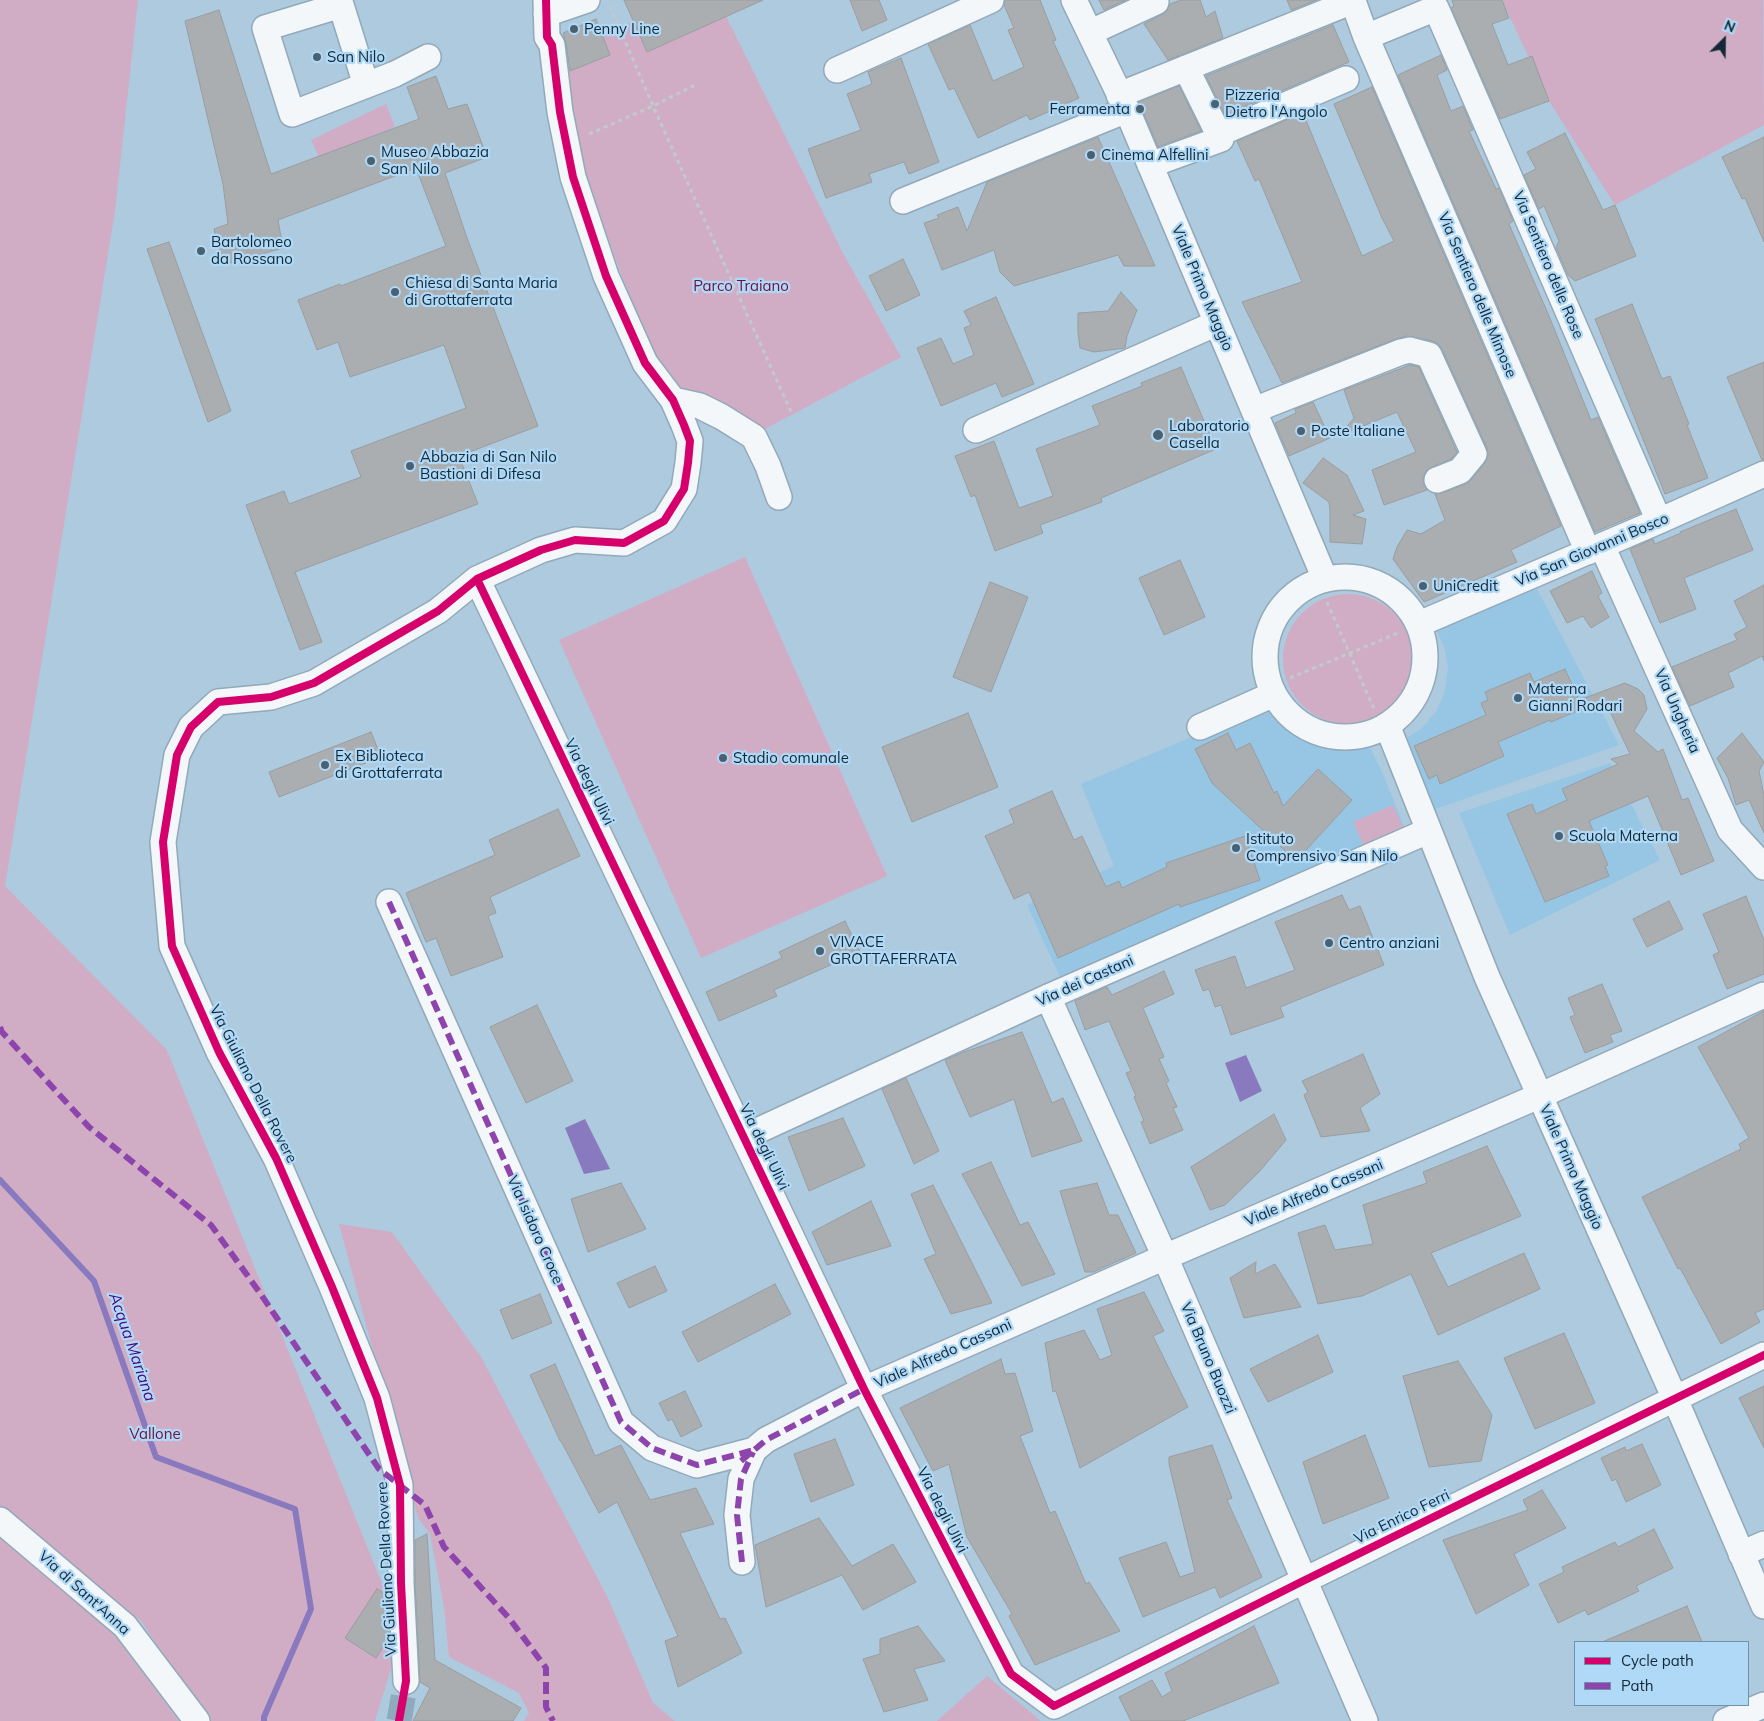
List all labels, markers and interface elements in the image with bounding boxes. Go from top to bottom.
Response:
north arrow [1699,15,1749,65]
text: N [1721,16,1738,37]
place label: Penny Line [584,20,660,38]
marker: Penny Line [568,23,580,35]
place label: San Nilo [327,48,385,66]
marker: San Nilo [311,51,323,63]
place label: Pizzeria Dietro l'Angolo [1225,86,1327,121]
marker: Pizzeria Dietro l'Angolo [1209,98,1221,110]
place label: Ferramenta [1050,100,1130,118]
marker: Ferramenta [1134,103,1146,115]
place label: Museo Abbazia San Nilo [381,143,489,178]
place label: Cinema Alfellini [1101,146,1209,164]
marker: Cinema Alfellini [1085,149,1097,161]
marker: Museo Abbazia San Nilo [365,155,377,167]
street label: Via Sentiero delle Rose [1509,188,1587,342]
street label: Via Sentiero delle Mimose [1434,209,1520,381]
street label: Viale Primo Maggio [1167,222,1237,354]
place label: Bartolomeo da Rossano [211,233,293,268]
marker: Bartolomeo da Rossano [195,245,207,257]
place label: Chiesa di Santa Maria di Grottaferrata [405,274,558,309]
park label: Parco Traiano [693,277,789,295]
marker: Chiesa di Santa Maria di Grottaferrata [389,286,401,298]
place label: Laboratorio Casella [1169,417,1249,452]
place label: Poste Italiane [1311,422,1405,440]
marker: Poste Italiane [1295,425,1307,437]
marker: Laboratorio Casella [1151,428,1165,442]
place label: Abbazia di San Nilo Bastioni di Difesa [420,448,557,483]
marker: Abbazia di San Nilo Bastioni di Difesa [404,460,416,472]
street label: Via San Giovanni Bosco [1513,509,1671,591]
place label: UniCredit [1433,577,1498,595]
marker: UniCredit [1417,580,1429,592]
street label: Via Ungheria [1650,666,1704,756]
place label: Materna Gianni Rodari [1528,680,1622,715]
marker: Materna Gianni Rodari [1512,692,1524,704]
street label: Via degli Ulivi [560,736,618,828]
place label: Ex Biblioteca di Grottaferrata [335,747,443,782]
place label: Stadio comunale [733,749,849,767]
marker: Stadio comunale [717,752,729,764]
marker: Ex Biblioteca di Grottaferrata [319,759,331,771]
place label: Scuola Materna [1569,827,1678,845]
place label: Istituto Comprensivo San Nilo [1246,830,1398,865]
marker: Scuola Materna [1553,830,1565,842]
marker: Istituto Comprensivo San Nilo [1230,842,1242,854]
place label: VIVACE GROTTAFERRATA [830,933,957,968]
place label: Centro anziani [1339,934,1439,952]
marker: Centro anziani [1323,937,1335,949]
marker: VIVACE GROTTAFERRATA [814,945,826,957]
street label: Via dei Castani [1034,952,1136,1010]
street label: Via Giuliano Della Rovere [205,1002,301,1166]
street label: Via degli Ulivi [735,1101,793,1193]
street label: Viale Primo Maggio [1535,1102,1607,1232]
street label: Viale Alfredo Cassani [1242,1156,1386,1230]
street label: Via Isidoro Croce [503,1173,567,1287]
water label: Acqua Mariana [104,1290,160,1404]
street label: Via Bruno Buozzi [1176,1300,1240,1416]
street label: Viale Alfredo Cassani [871,1316,1015,1392]
park label: Vallone [129,1425,181,1443]
street label: Via degli Ulivi [913,1464,971,1556]
street label: Via Giuliano Della Rovere [373,1481,401,1657]
street label: Via Enrico Ferri [1351,1486,1453,1548]
street label: Via di Sant'Anna [35,1547,133,1639]
legend [1574,1641,1749,1706]
text: Cycle path [1621,1651,1694,1670]
text: Path [1621,1676,1653,1695]

